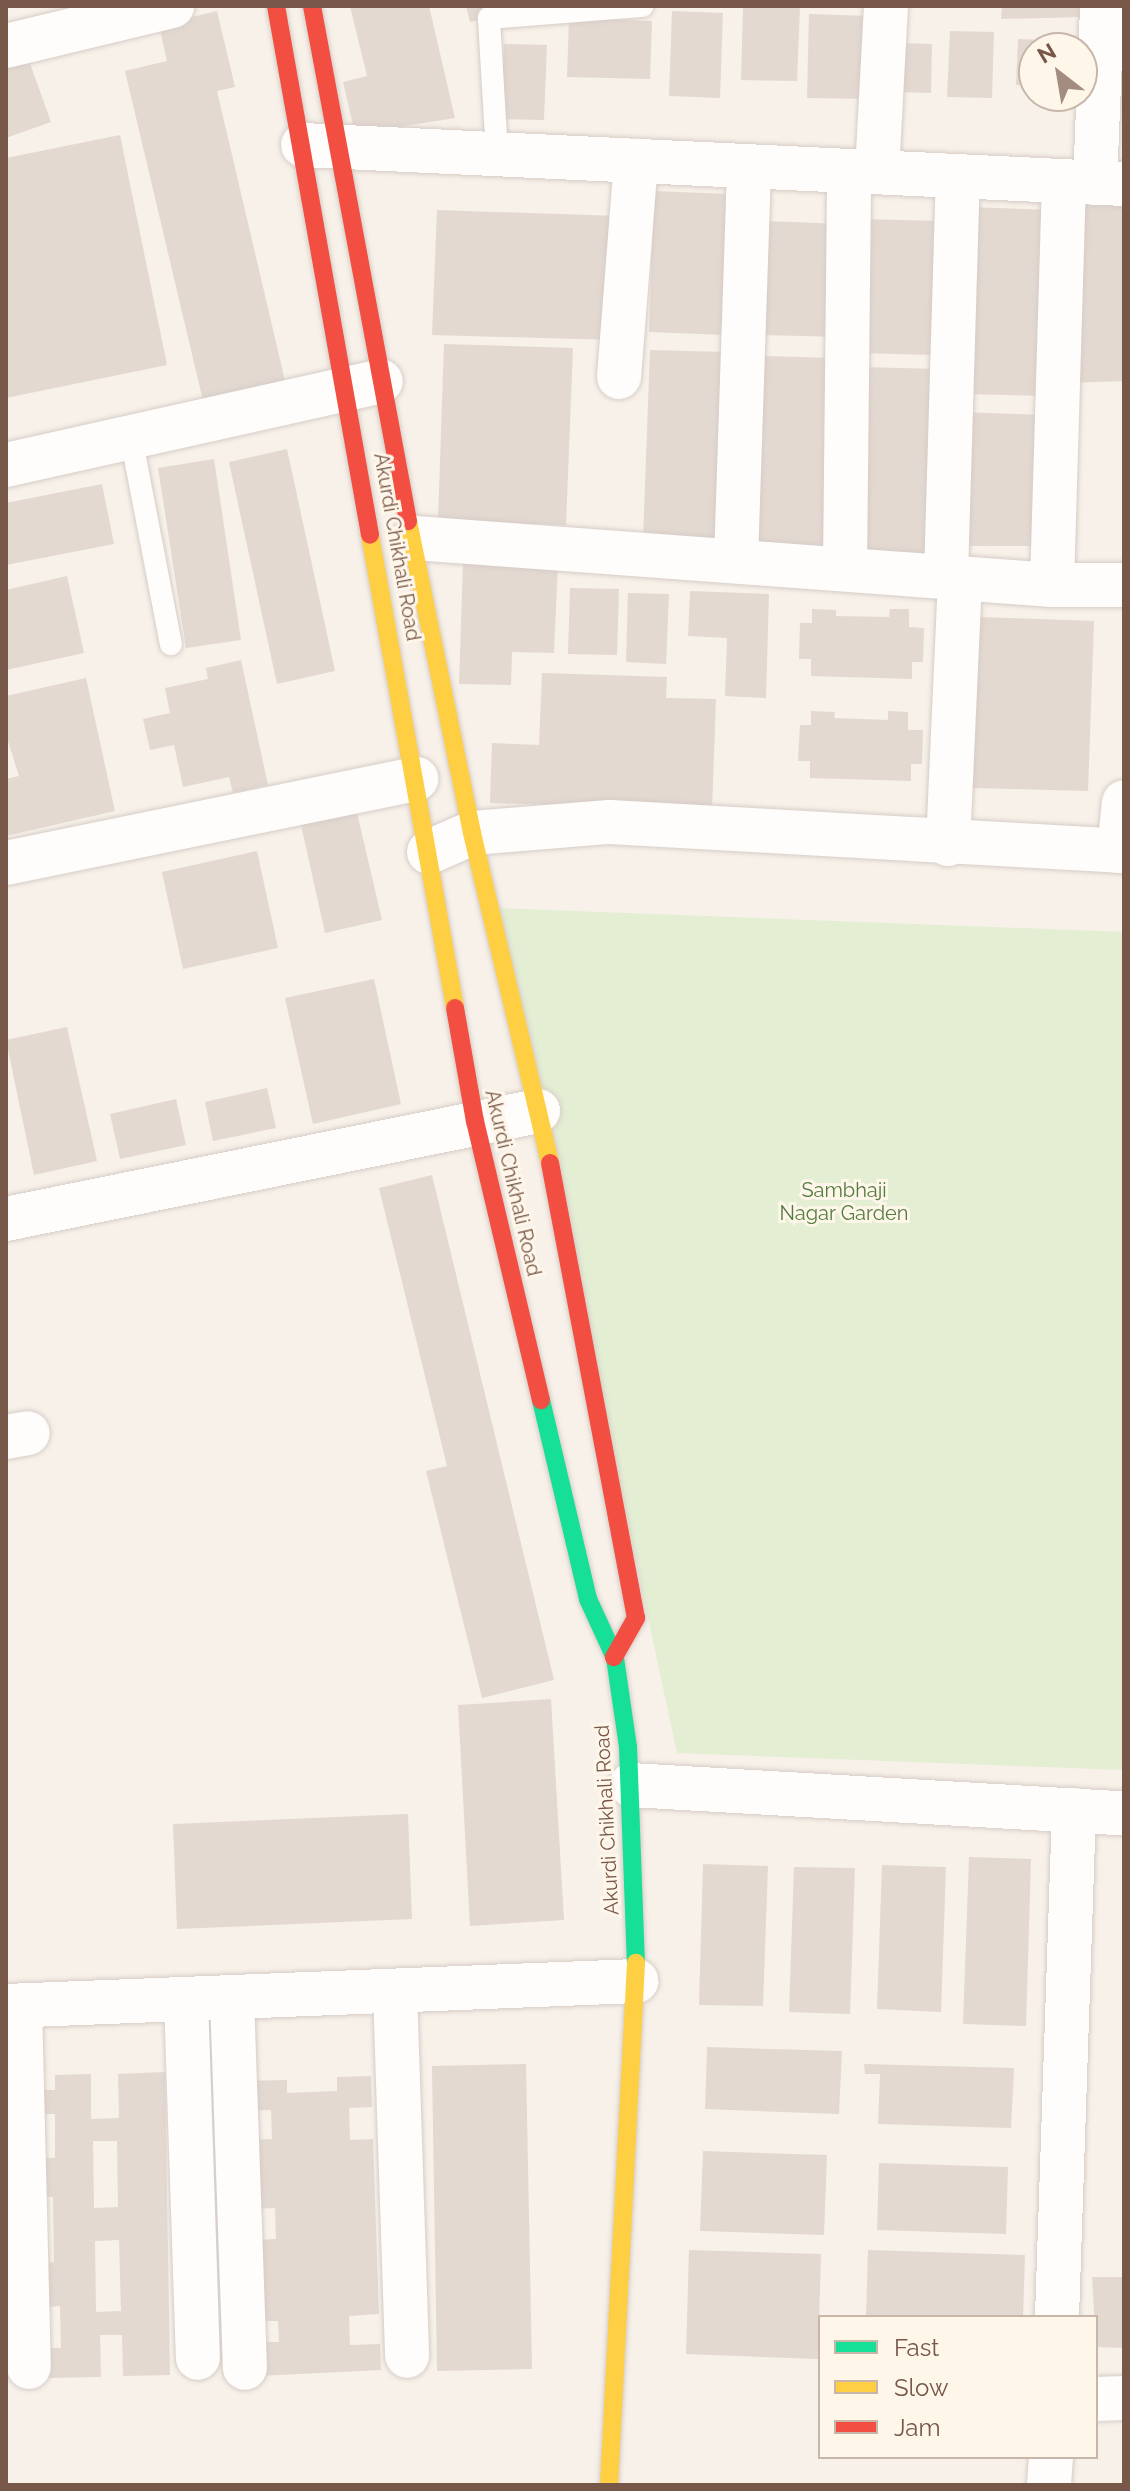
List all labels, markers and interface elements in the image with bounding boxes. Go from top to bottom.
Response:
north arrow [1018,32,1098,112]
text: N [1033,38,1061,69]
street label: Akurdi Chikhali Road [369,451,425,643]
street label: Akurdi Chikhali Road [480,1088,546,1278]
park label: Sambhaji Nagar Garden [779,1178,909,1225]
street label: Akurdi Chikhali Road [590,1724,624,1916]
legend [818,2315,1098,2459]
text: Fast [894,2333,939,2362]
text: Slow [894,2373,948,2402]
text: Jam [894,2413,940,2442]

